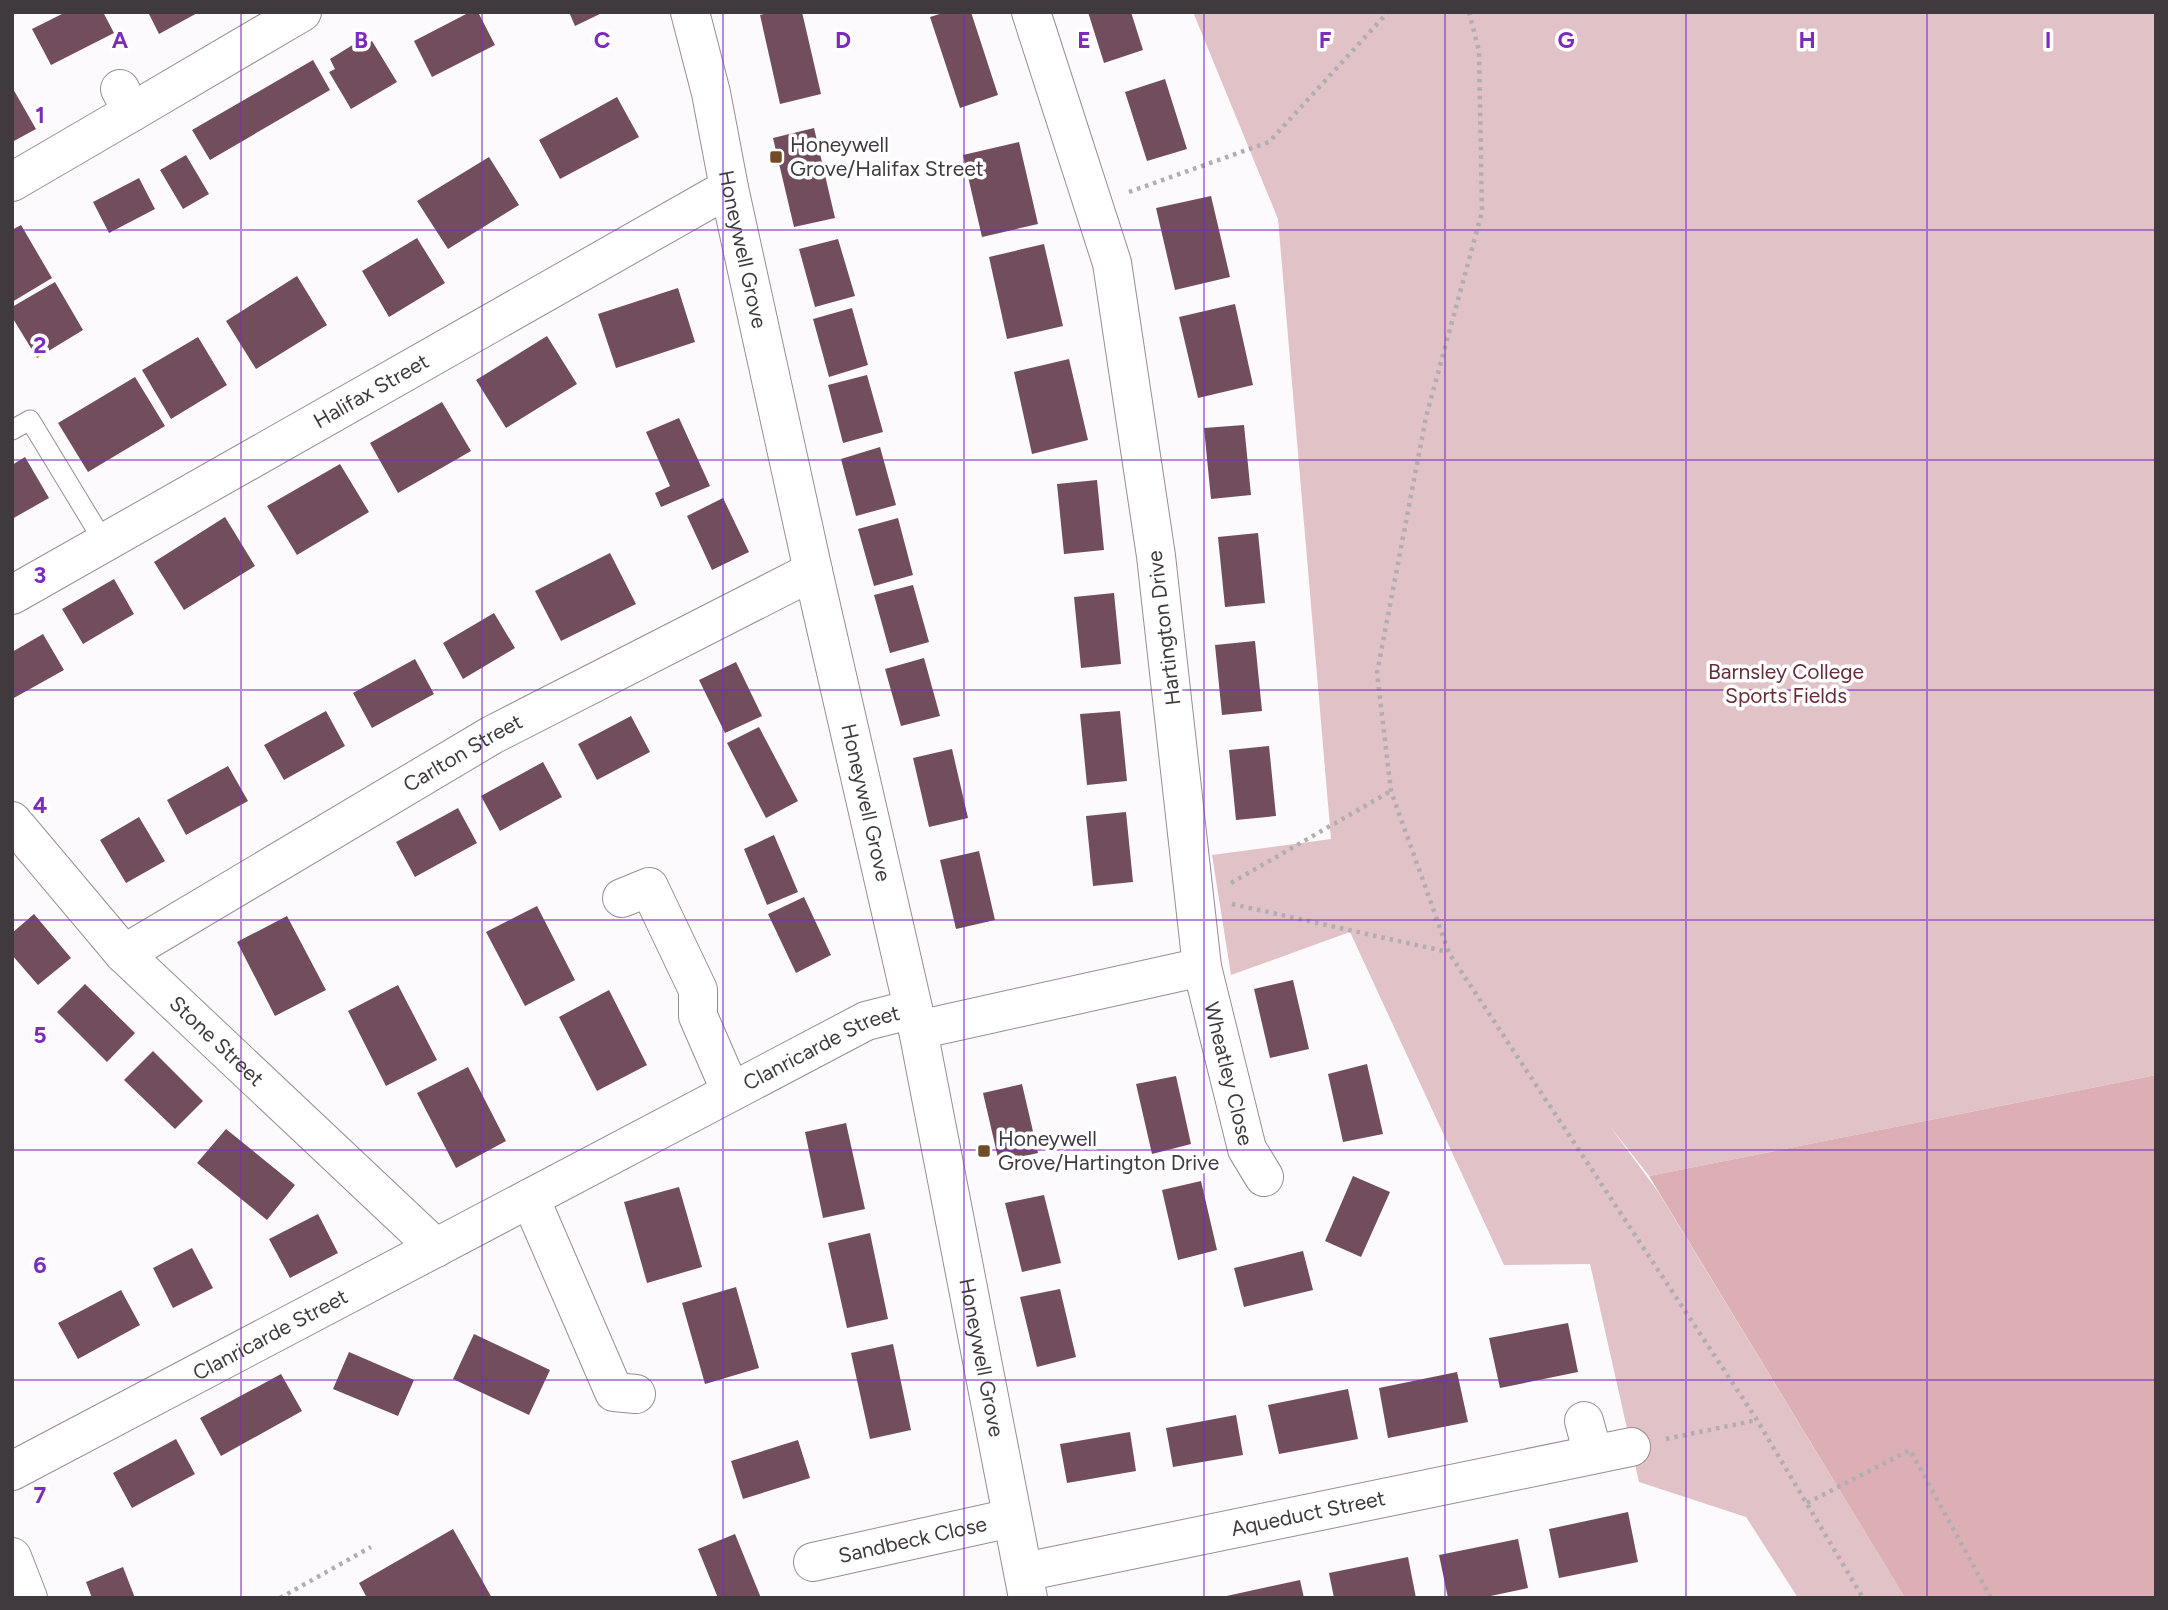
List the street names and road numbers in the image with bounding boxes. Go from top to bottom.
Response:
street label: Honeywell Grove [714,168,772,330]
street label: Halifax Street [309,348,433,433]
street label: Hartington Drive [1142,549,1185,707]
street label: Carlton Street [399,709,526,797]
street label: Honeywell Grove [836,721,897,884]
street label: Stone Street [165,990,269,1091]
street label: Wheatley Close [1199,999,1259,1148]
street label: Clanricarde Street [739,1000,902,1095]
street label: Honeywell Grove [954,1276,1010,1439]
street label: Clanricarde Street [189,1283,352,1385]
street label: Aqueduct Street [1229,1485,1387,1541]
street label: Sandbeck Close [836,1511,989,1568]

